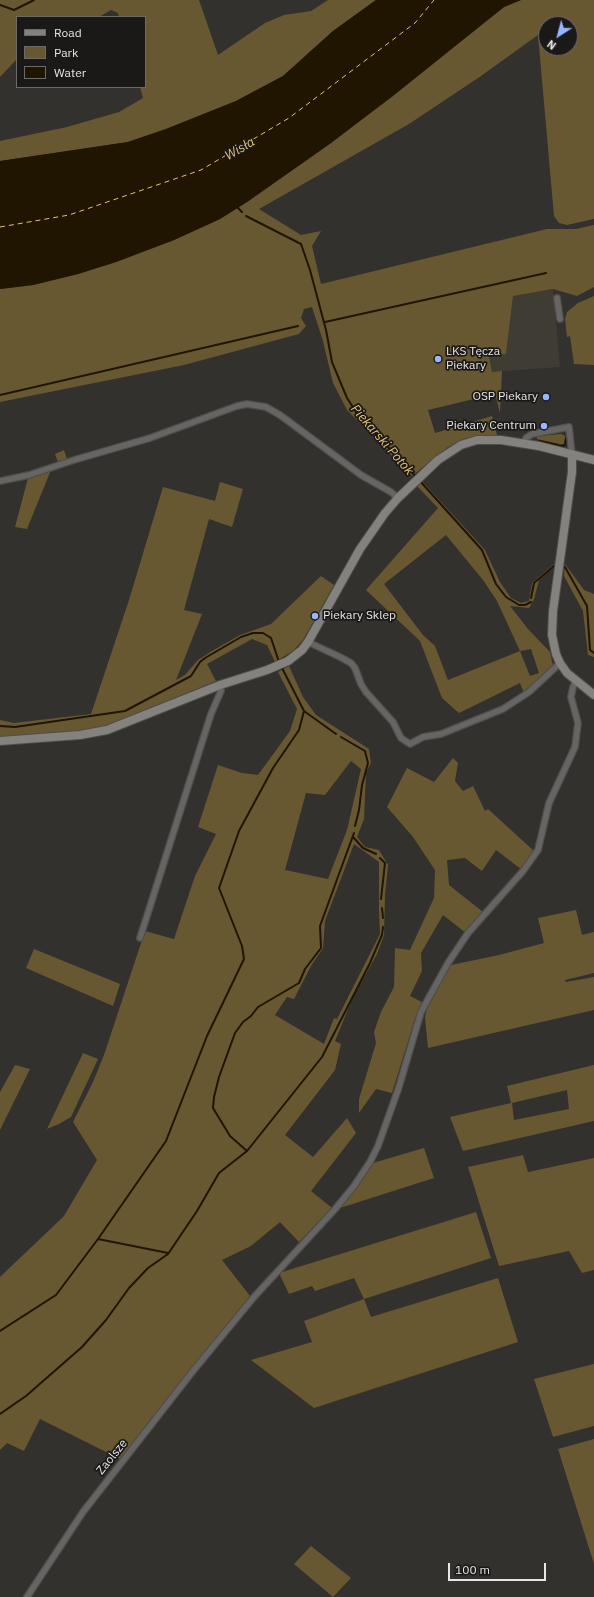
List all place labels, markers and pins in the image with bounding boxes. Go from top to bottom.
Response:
place label: LKS Tęcza Piekary [446,345,500,373]
marker: LKS Tęcza Piekary [433,354,443,364]
place label: OSP Piekary [472,390,538,404]
marker: OSP Piekary [541,392,551,402]
place label: Piekary Centrum [446,419,536,433]
marker: Piekary Centrum [539,421,549,431]
place label: Piekary Sklep [323,609,396,623]
marker: Piekary Sklep [310,611,320,621]

